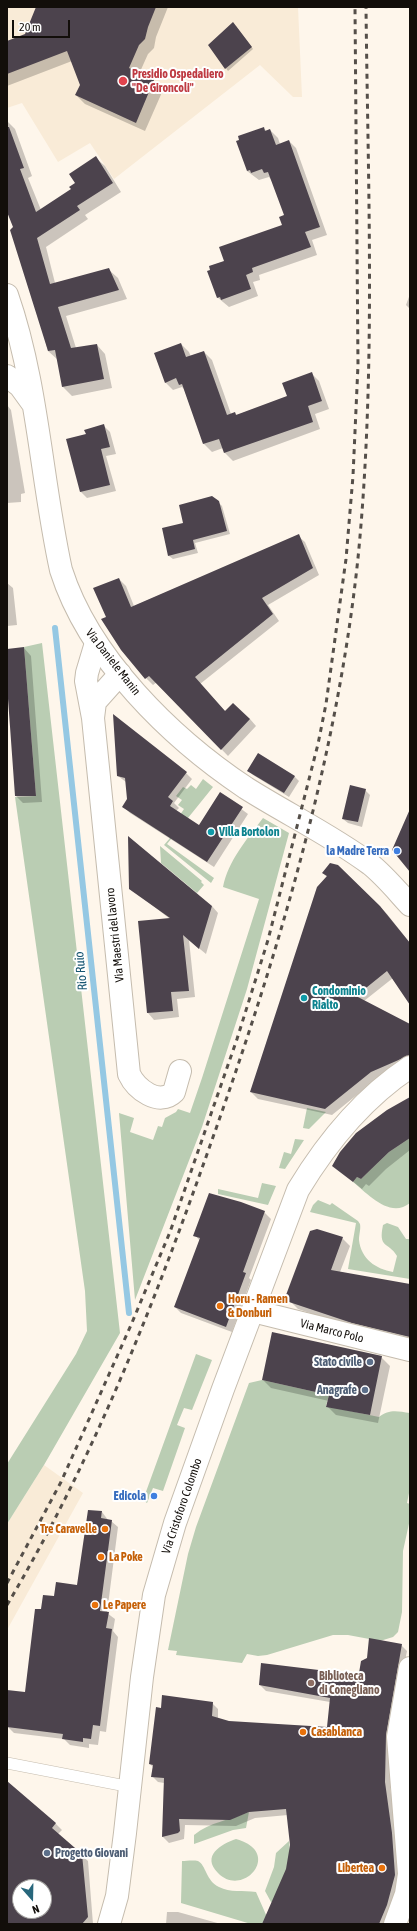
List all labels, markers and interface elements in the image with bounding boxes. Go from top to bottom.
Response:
scale bar [14,12,72,38]
text: 20 m [19,20,41,34]
place label: Presidio Ospedaliero "De Gironcoli" [132,67,224,95]
marker: Presidio Ospedaliero "De Gironcoli" [117,75,129,87]
street label: Via Daniele Manin [83,626,143,698]
place label: Villa Bortolon [219,825,279,839]
marker: Villa Bortolon [206,827,216,837]
place label: la Madre Terra [326,844,389,858]
marker: la Madre Terra [392,846,402,856]
street label: Via Maestri del lavoro [103,887,127,983]
water label: Rio Ruio [71,951,91,991]
place label: Condominio Rialto [312,984,366,1012]
marker: Condominio Rialto [299,993,309,1003]
place label: Horu - Ramen & Donburi [228,1292,288,1320]
marker: Horu - Ramen & Donburi [215,1301,225,1311]
street label: Via Marco Polo [299,1316,365,1346]
place label: Stato civile [314,1355,362,1369]
marker: Stato civile [365,1357,375,1367]
place label: Anagrafe [317,1383,357,1397]
marker: Anagrafe [360,1385,370,1395]
street label: Via Cristoforo Colombo [159,1456,205,1556]
place label: Edicola [114,1489,146,1503]
marker: Edicola [149,1491,159,1501]
place label: Tre Caravelle [40,1522,97,1536]
marker: Tre Caravelle [100,1524,110,1534]
place label: La Poke [109,1550,143,1564]
marker: La Poke [96,1552,106,1562]
place label: Le Papere [103,1598,146,1612]
marker: Le Papere [90,1600,100,1610]
place label: Biblioteca di Conegliano [319,1669,380,1697]
marker: Biblioteca di Conegliano [306,1678,316,1688]
place label: Casablanca [311,1725,362,1739]
marker: Casablanca [298,1727,308,1737]
place label: Progetto Giovani [55,1846,128,1860]
marker: Progetto Giovani [42,1848,52,1858]
place label: Libertea [338,1861,374,1875]
marker: Libertea [377,1863,387,1873]
north arrow [12,1879,52,1919]
text: N [31,1903,41,1916]

